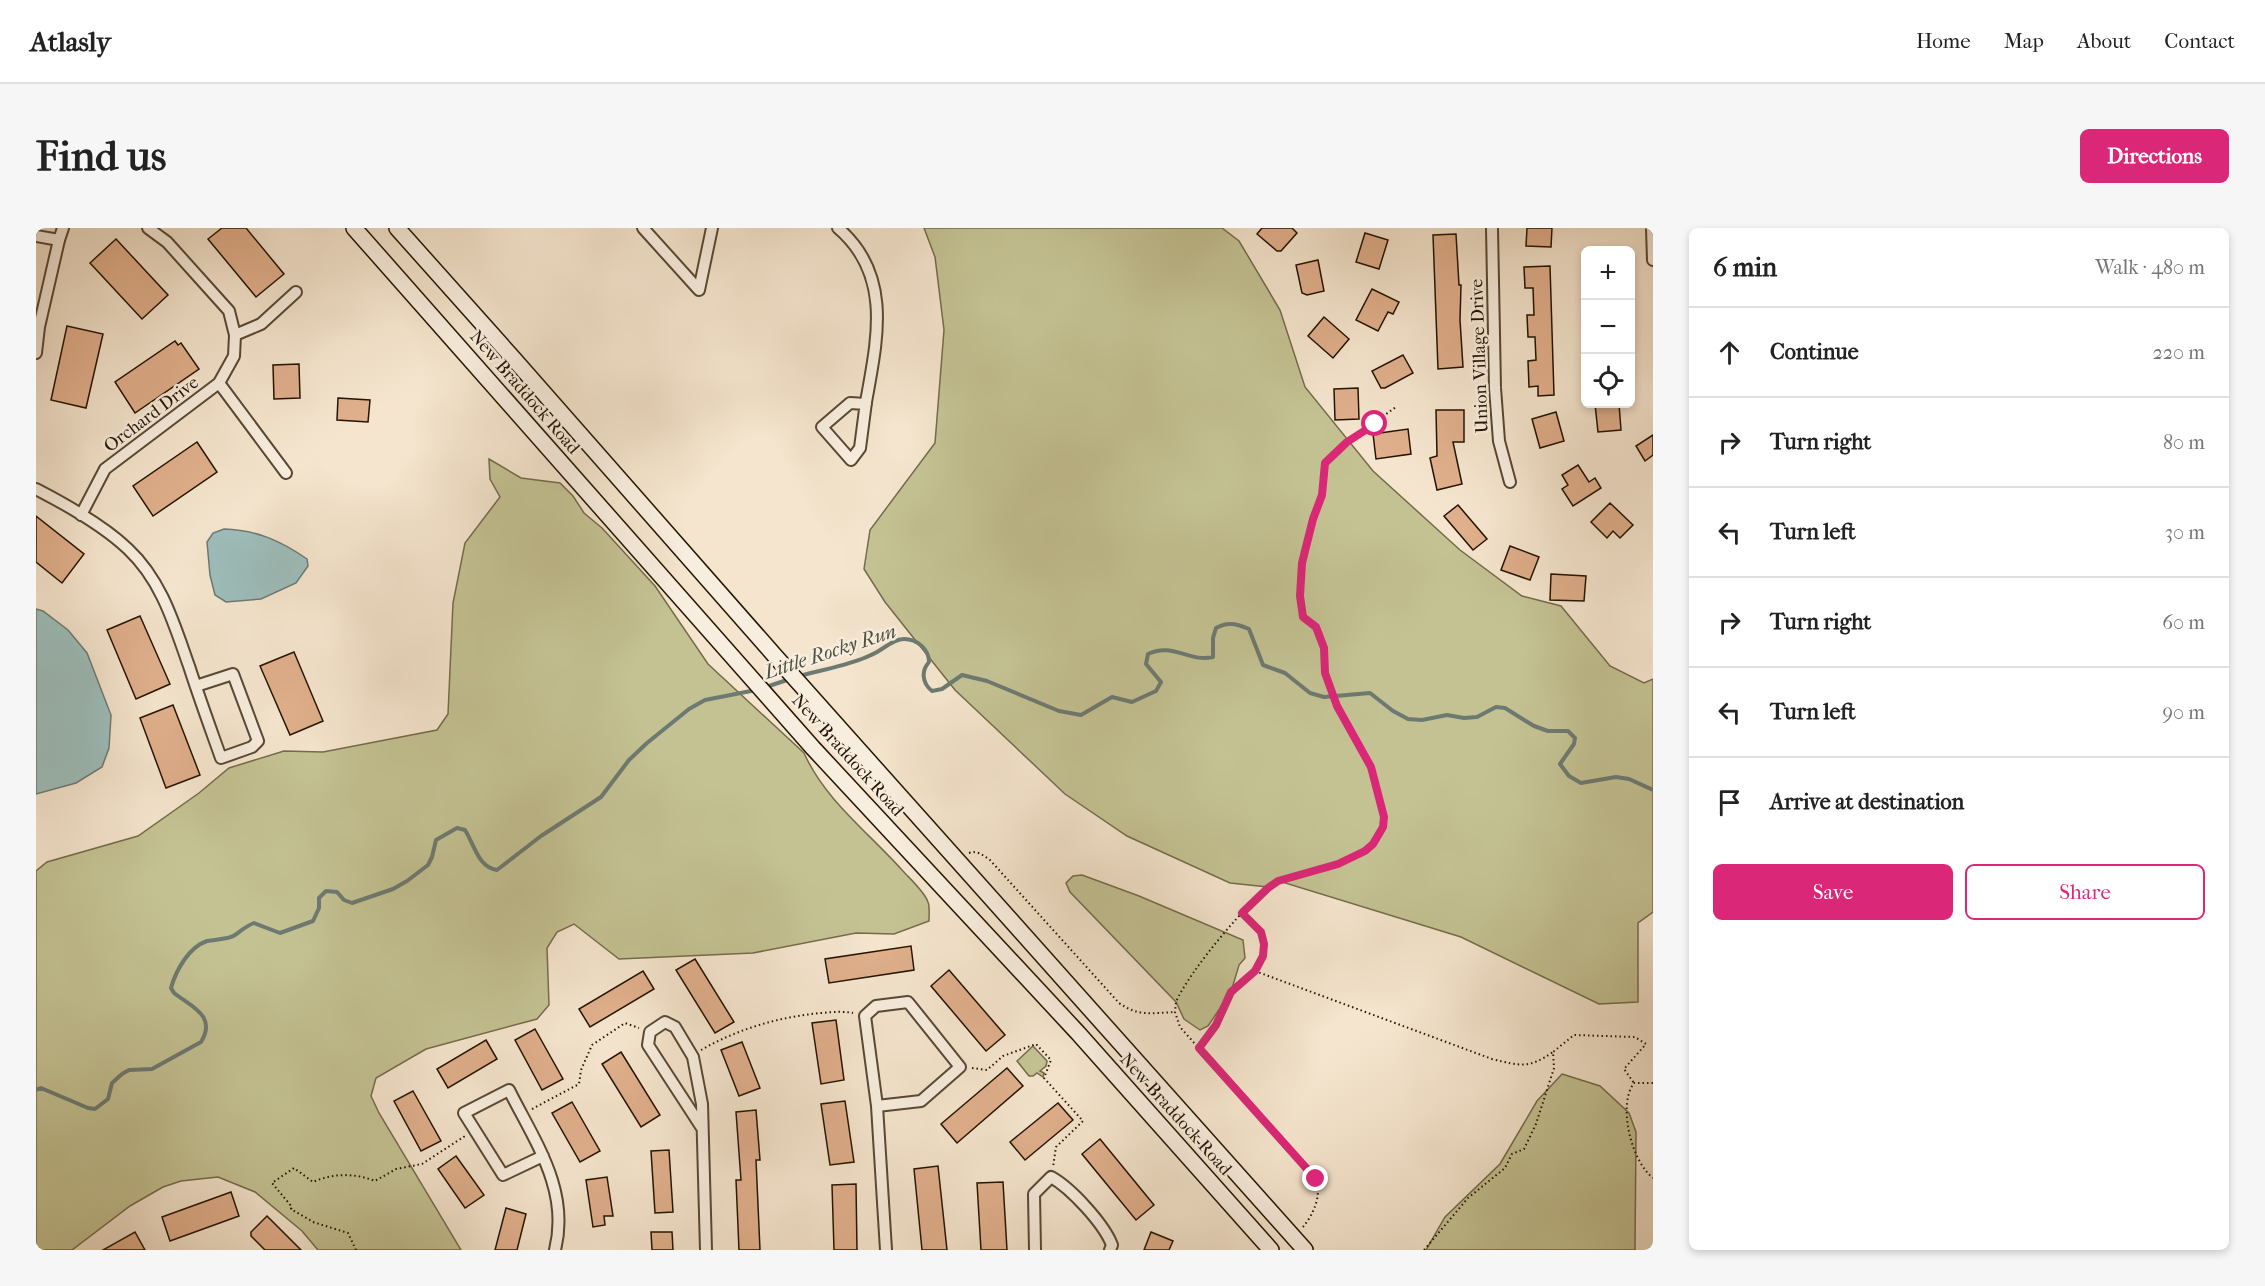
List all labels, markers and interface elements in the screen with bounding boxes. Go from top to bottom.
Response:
text: Atlasly [30,25,111,58]
text: Home [1916,29,1971,53]
text: Map [2004,29,2044,53]
text: About [2077,29,2131,53]
text: Contact [2164,29,2235,53]
button: Directions [2080,129,2229,183]
text: Find us [36,132,166,181]
map controls [1581,246,1635,408]
button: + [1581,246,1635,300]
text: 6 min [1713,252,1777,283]
text: Walk · 480 m [2095,256,2205,279]
street label: Union Village Drive [1466,278,1493,434]
button: − [1581,300,1635,354]
street label: New Braddock Road [465,326,584,459]
icon: ahead [1713,336,1746,369]
text: Continue [1770,339,1859,365]
text: 220 m [2152,341,2205,364]
button: locate [1581,354,1635,408]
street label: Orchard Drive [100,372,203,457]
route start [1361,410,1387,436]
icon: right [1713,426,1746,459]
text: Turn right [1770,429,1871,455]
text: 80 m [2163,431,2205,454]
icon: left [1713,516,1746,549]
text: Turn left [1770,519,1856,545]
text: 30 m [2165,521,2205,544]
icon: right [1713,606,1746,639]
text: Turn right [1770,609,1871,635]
text: 60 m [2162,611,2205,634]
water label: Little Rocky Run [759,619,899,684]
street label: New Braddock Road [787,690,908,821]
icon: left [1713,696,1746,729]
text: Turn left [1770,699,1856,725]
text: 90 m [2163,701,2205,724]
icon: arrive [1713,786,1746,819]
text: Arrive at destination [1770,789,1964,815]
button: Save [1713,864,1953,920]
button: Share [1965,864,2205,920]
street label: New Braddock Road [1115,1049,1236,1180]
route end [1302,1165,1328,1191]

